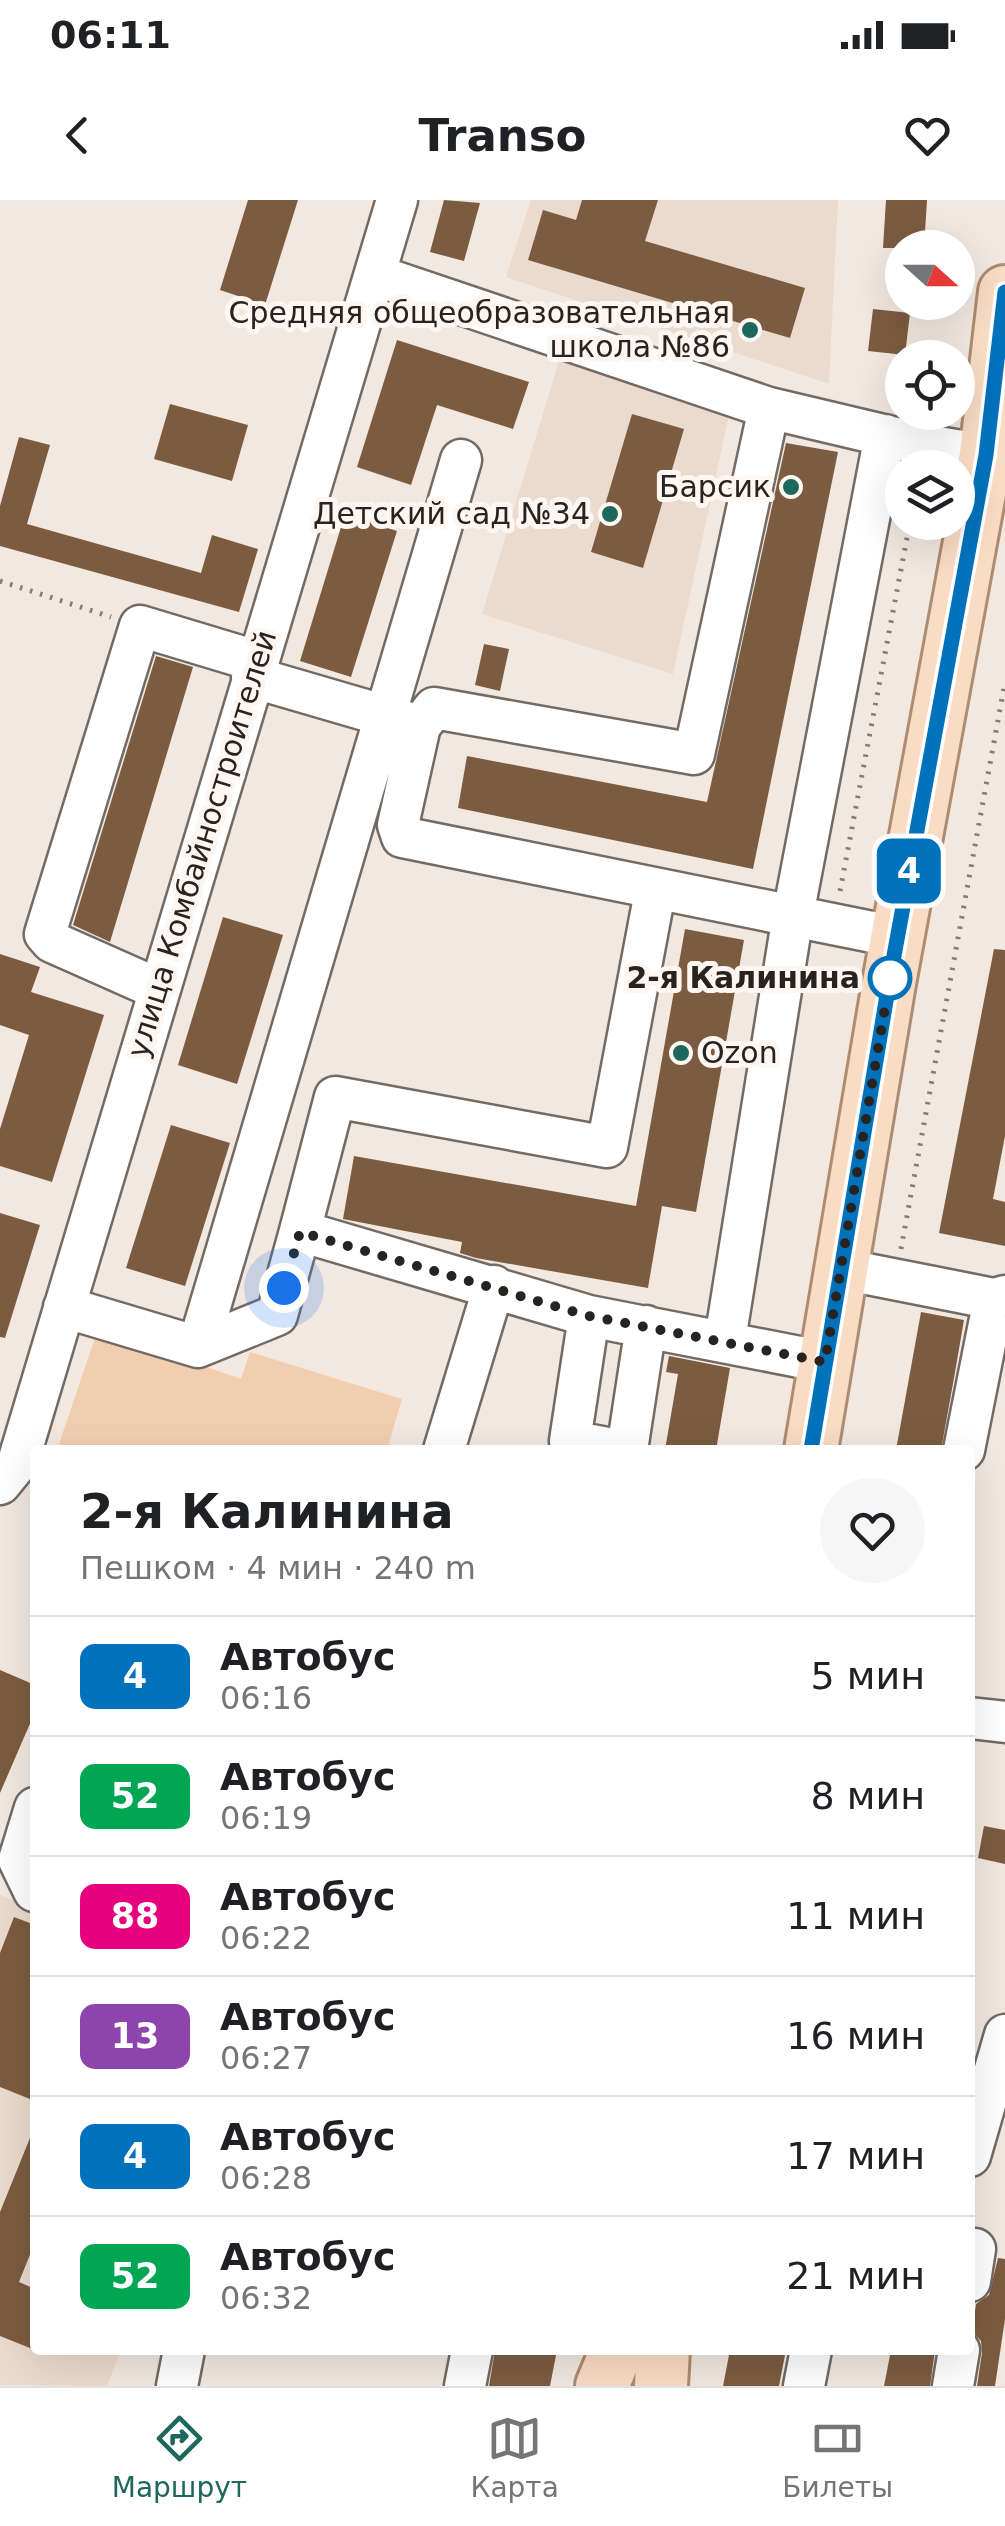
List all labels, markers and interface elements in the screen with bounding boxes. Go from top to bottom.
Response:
text: 06:11 [50,13,171,57]
icon: back [50,108,105,163]
icon: heart [900,108,955,163]
text: Transo [418,109,587,162]
north arrow [885,230,975,320]
map controls [885,230,975,540]
place label: Средняя общеобразовательная школа №86 [229,295,730,364]
marker: Средняя общеобразовательная школа №86 [739,319,761,341]
button: locate [885,340,975,430]
button: layers [885,450,975,540]
place label: Барсик [659,469,771,504]
marker: Барсик [780,476,802,498]
place label: Детский сад №34 [313,496,590,531]
marker: Детский сад №34 [599,503,621,525]
street label: улица Комбайностроителей [120,626,283,1062]
line badge: 4 [876,838,942,904]
text: 4 [897,851,921,891]
marker: 2-я Калинина [869,957,911,999]
place label: 2-я Калинина [626,960,860,995]
place label: Ozon [701,1035,778,1070]
marker: Ozon [670,1042,692,1064]
your location [259,1263,309,1313]
button: heart [820,1478,925,1583]
text: 2-я Калинина [80,1483,454,1539]
text: Пешком · 4 мин · 240 m [80,1549,476,1587]
text: Автобус [220,1635,395,1679]
text: 5 мин [811,1654,925,1698]
text: 4 [123,1656,147,1696]
text: 06:16 [220,1679,312,1717]
text: Автобус [220,1755,395,1799]
text: 8 мин [811,1774,925,1818]
text: 52 [111,1776,159,1816]
text: 06:19 [220,1799,312,1837]
text: Автобус [220,1875,395,1919]
text: 11 мин [786,1894,925,1938]
text: 88 [111,1896,159,1936]
text: 06:22 [220,1919,312,1957]
text: Автобус [220,1995,395,2039]
text: 16 мин [786,2014,925,2058]
text: 13 [111,2016,159,2056]
text: 06:27 [220,2039,312,2077]
text: Автобус [220,2115,395,2159]
text: 17 мин [786,2134,925,2178]
text: 4 [123,2136,147,2176]
text: 06:28 [220,2159,312,2197]
text: Автобус [220,2235,395,2279]
text: 21 мин [786,2254,925,2298]
text: 52 [111,2256,159,2296]
text: 06:32 [220,2279,312,2317]
tab: Маршрут [112,2411,247,2504]
tab: Карта [471,2411,559,2504]
tab: Билеты [782,2411,893,2504]

